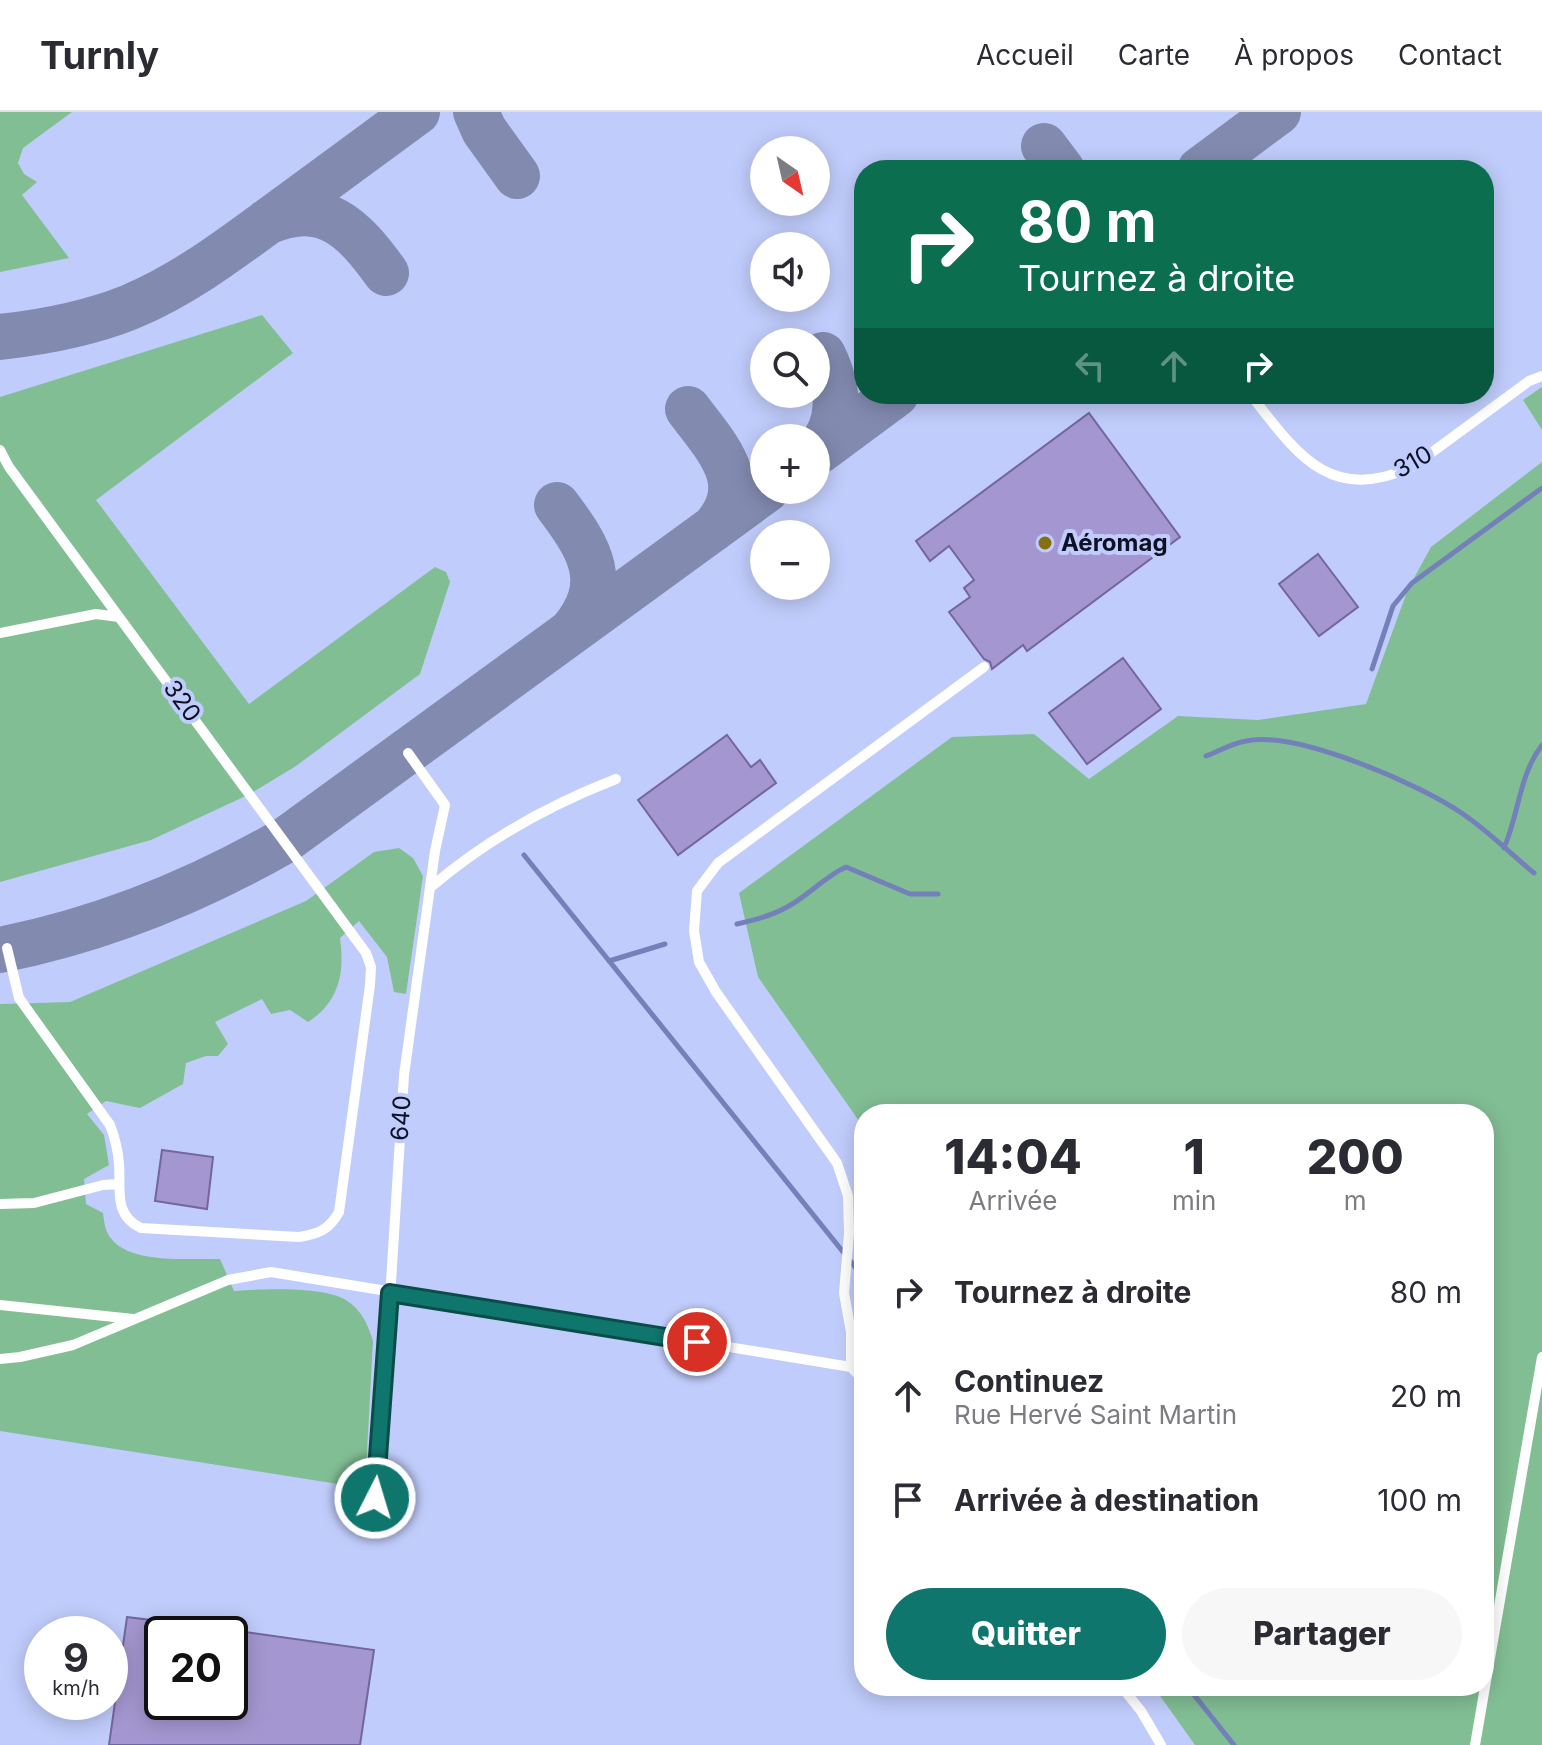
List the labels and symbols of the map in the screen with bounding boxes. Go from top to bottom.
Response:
north arrow [750,136,830,216]
street label: 310 [1388,439,1437,484]
place label: Aéromag [1061,528,1168,557]
marker: Aéromag [1036,534,1054,552]
street label: 320 [158,674,207,727]
street label: 640 [384,1094,417,1142]
pin [663,1308,731,1376]
position arrow [333,1456,417,1540]
speed limit sign: 20 [144,1616,248,1720]

